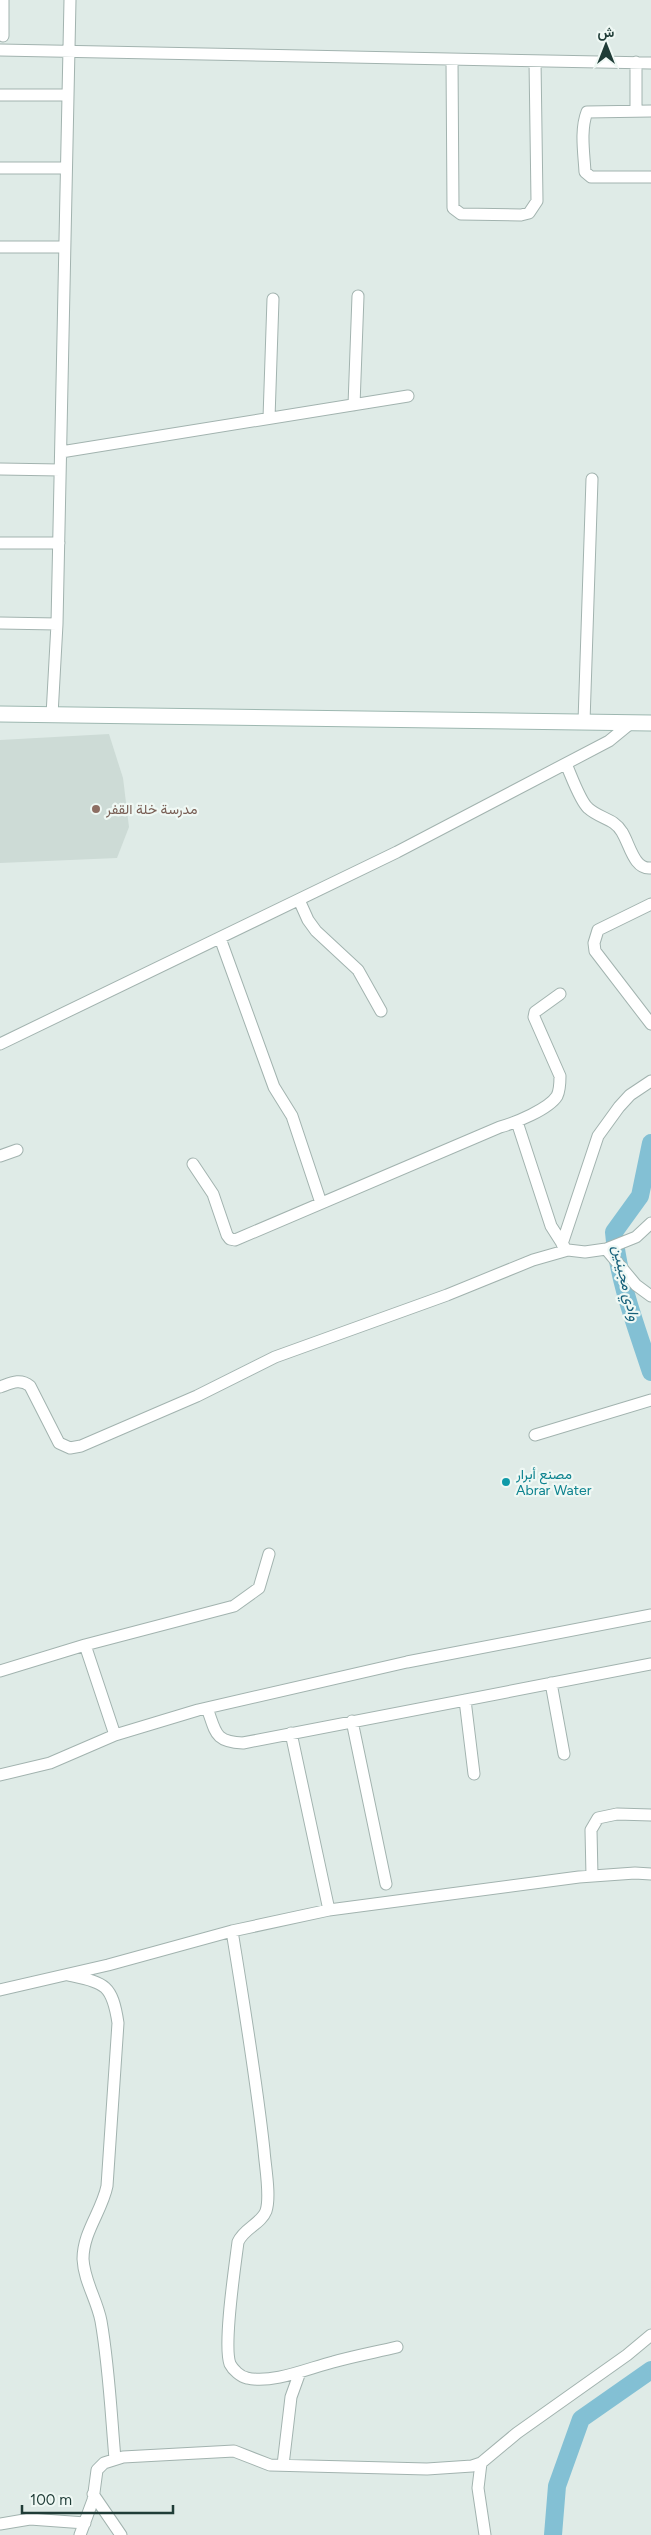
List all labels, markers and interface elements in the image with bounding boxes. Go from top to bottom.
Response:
north arrow [581,20,631,70]
text: ش [598,24,615,41]
place label: مدرسة خلة القفر [105,801,198,818]
marker: مدرسة خلة القفر [90,803,102,815]
water label: وادي مجينين [606,1243,644,1324]
place label: مصنع أبرار Abrar Water [515,1466,592,1499]
marker: مصنع أبرار Abrar Water [500,1476,512,1488]
scale bar [22,2482,174,2514]
text: 100 m [30,2491,72,2509]

